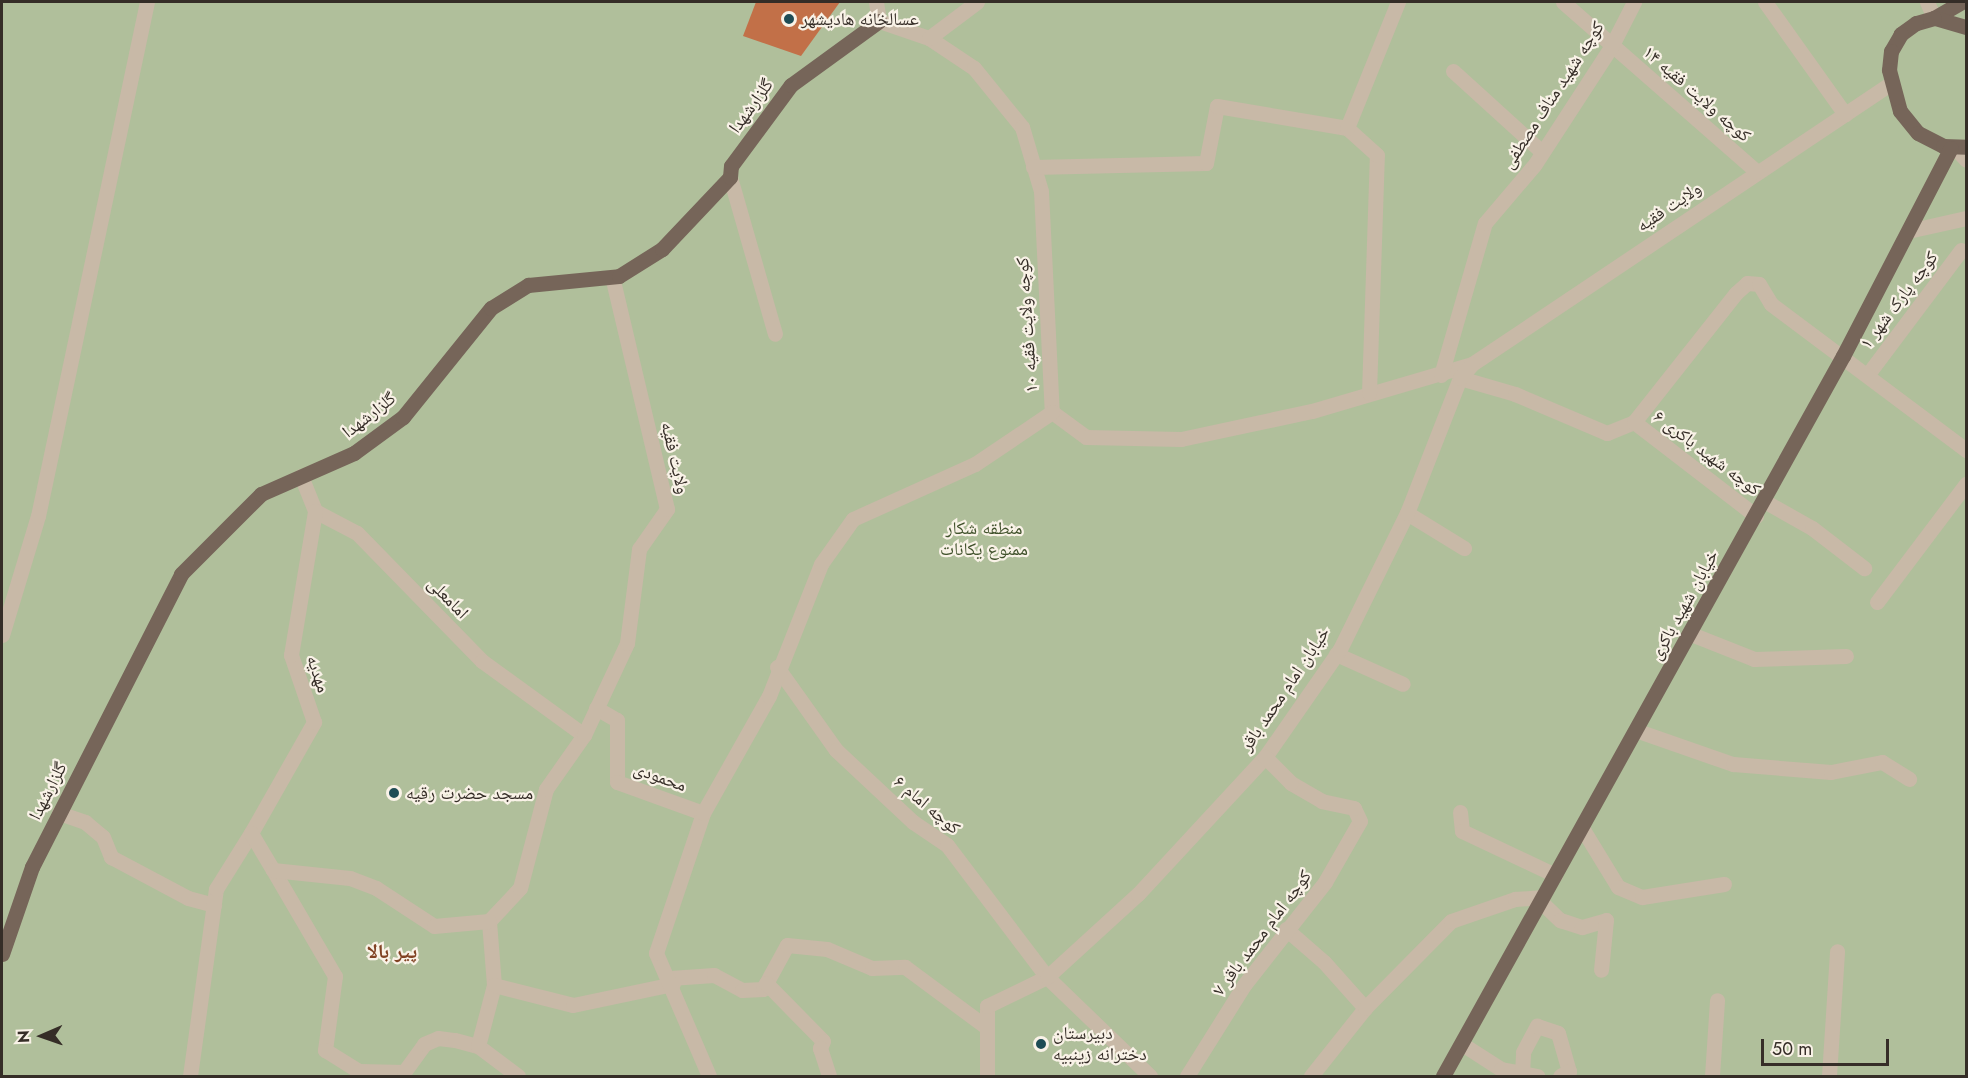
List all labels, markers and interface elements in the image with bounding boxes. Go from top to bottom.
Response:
place label: عسالخانه هادیشهر [801,8,919,30]
marker: عسالخانه هادیشهر [782,12,796,26]
street label: کوچه شهید مناف مصطفی [1497,17,1609,173]
street label: کوچه ولایت فقیه ۱۴ [1639,41,1755,147]
street label: گلزارشهدا [724,75,778,137]
street label: ولایت فقیه [1633,178,1705,236]
street label: کوچه پارک شهر ۱ [1855,247,1943,353]
street label: کوچه ولایت فقیه ۱۰ [1011,257,1043,393]
street label: گلزارشهدا [338,387,400,443]
street label: کوچه شهید باکری ۶ [1649,406,1765,500]
street label: ولایت فقیه [656,420,694,496]
park label: منطقه شکار ممنوع یکانات [940,518,1028,560]
street label: خیابان شهید باکری [1645,546,1723,664]
street label: امامعلی [423,573,473,623]
street label: خیابان امام محمد باقر [1235,623,1335,755]
street label: مهدیه [302,653,334,695]
street label: محمودی [631,758,689,796]
street label: گلزارشهدا [24,759,72,823]
street label: کوچه امام ۶ [889,771,965,839]
place label: مسجد حضرت رقیه [406,782,533,804]
marker: مسجد حضرت رقیه [387,786,401,800]
street label: کوچه امام محمد باقر ۷ [1208,866,1316,1000]
district label: پیر بالا [367,939,417,963]
north arrow [12,1006,72,1066]
place label: دبیرستان دخترانه زینبیه [1053,1023,1147,1066]
scale bar [1764,1027,1892,1065]
text: N [12,1030,35,1043]
text: 50 m [1772,1036,1812,1062]
marker: دبیرستان دخترانه زینبیه [1034,1037,1048,1051]

